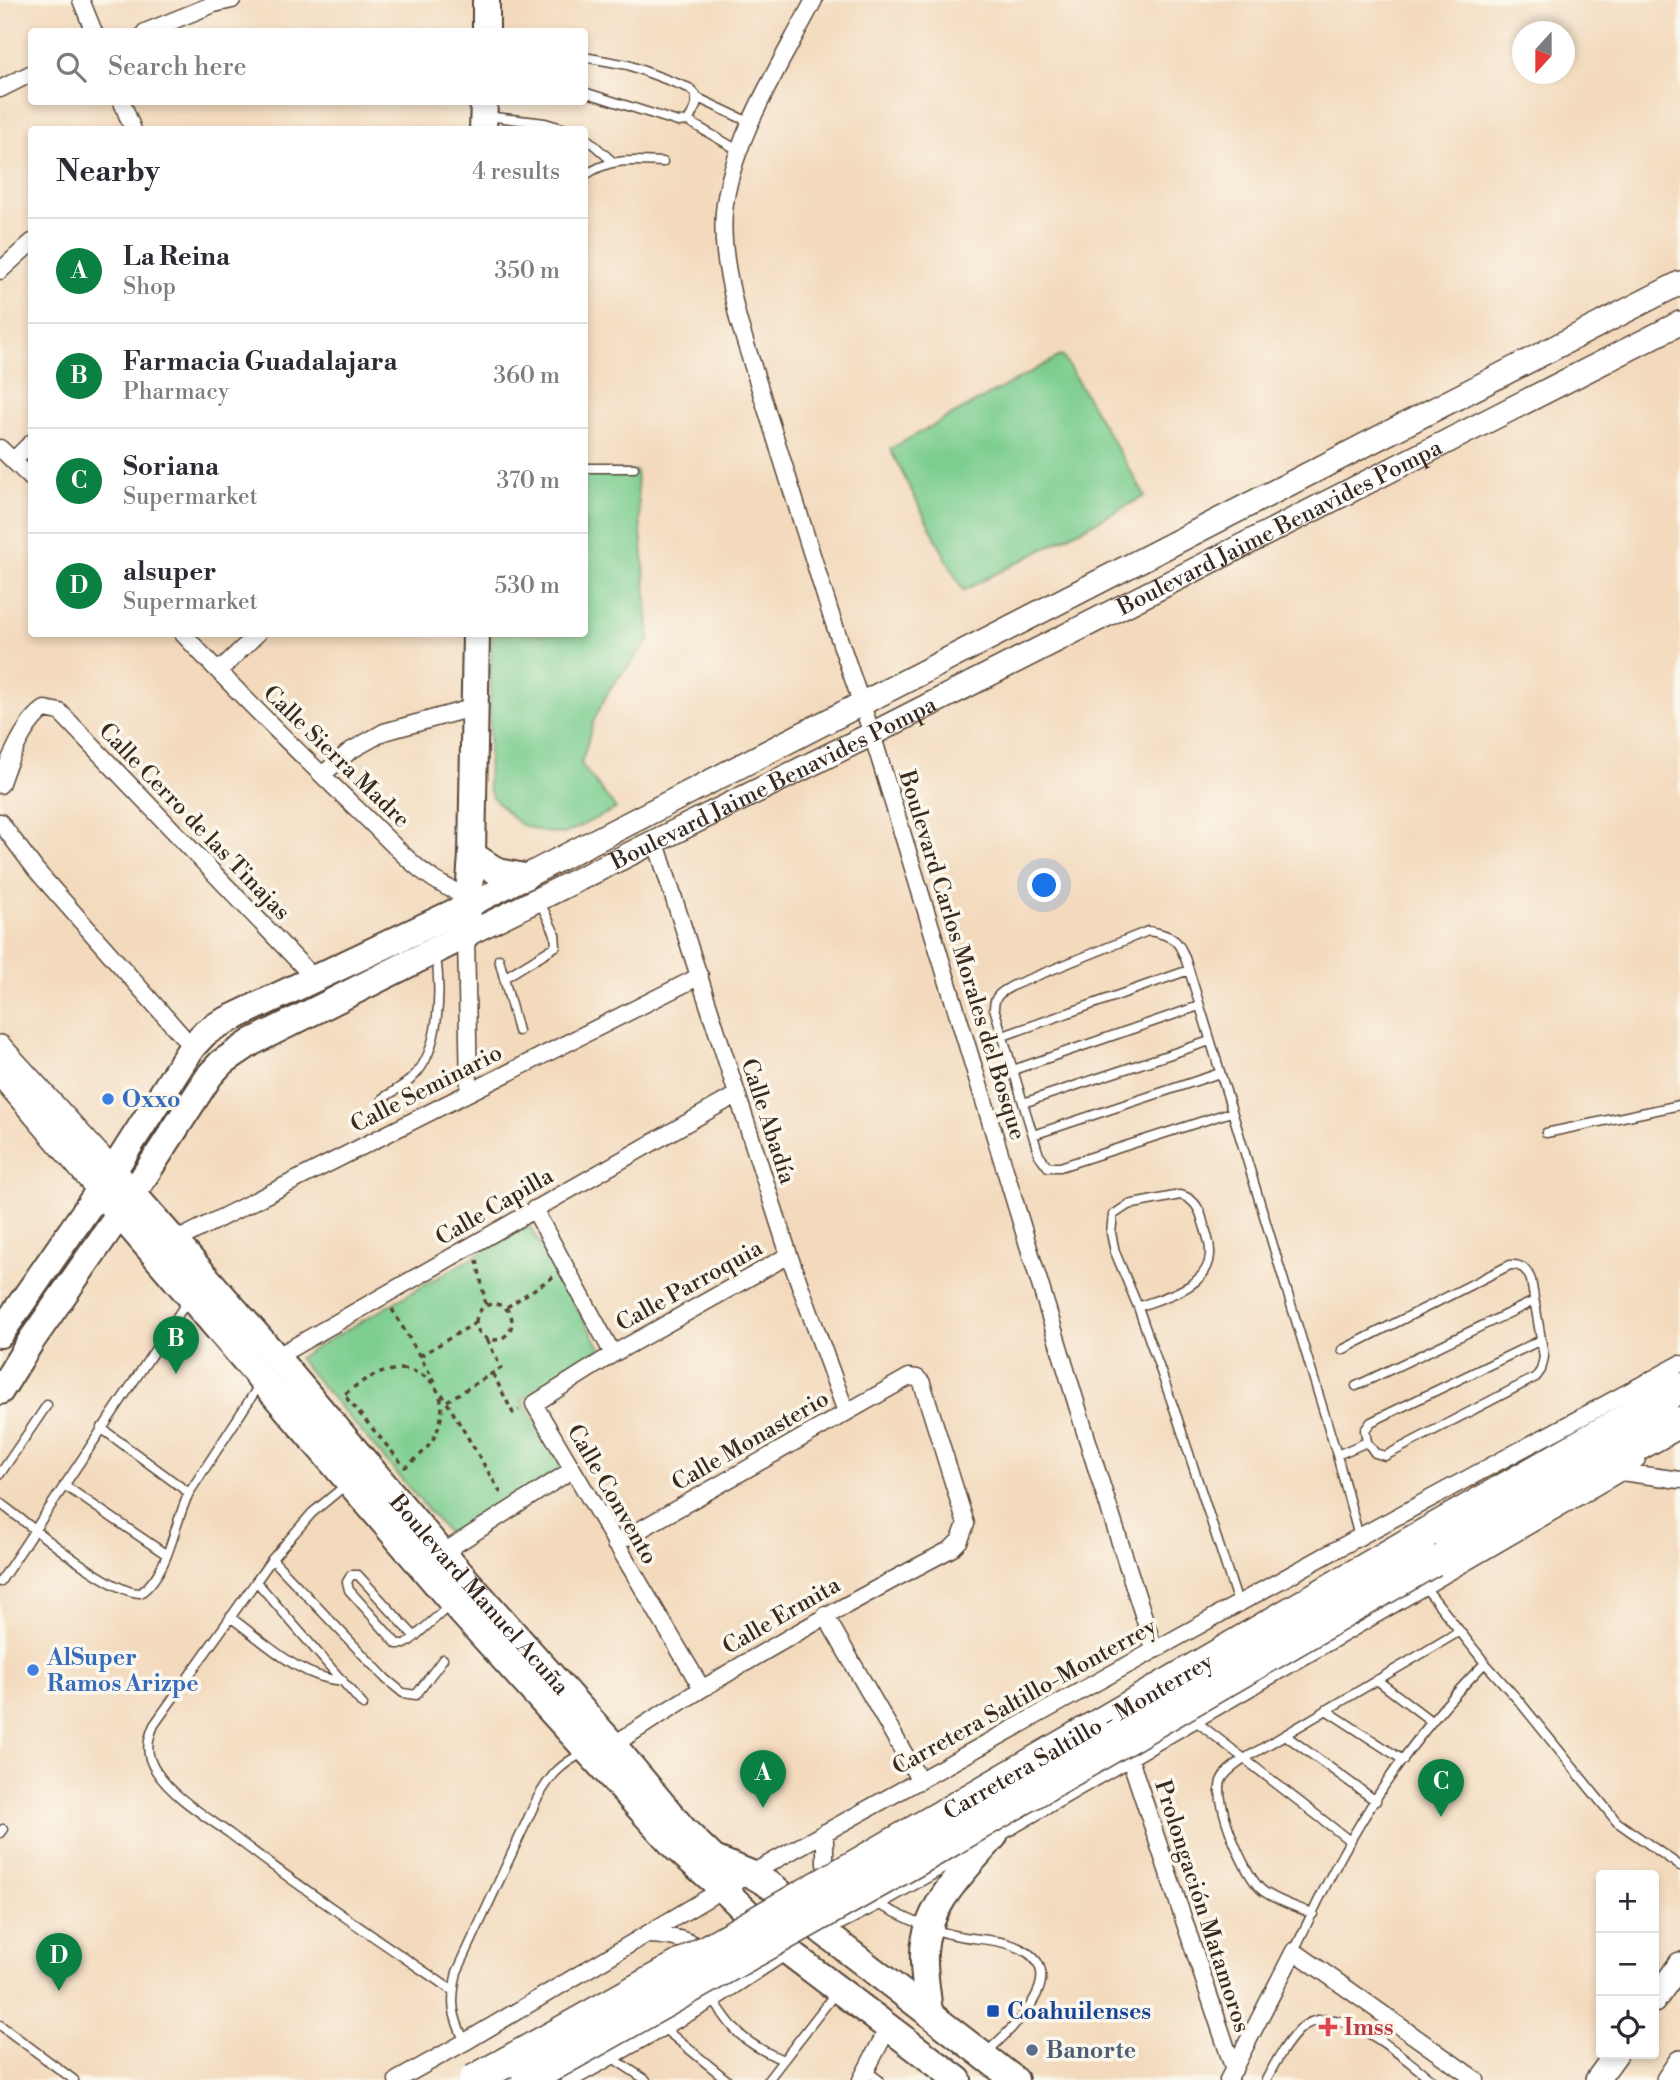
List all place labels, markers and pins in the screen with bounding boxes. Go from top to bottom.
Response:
place label: Oxxo [122,1086,181,1114]
marker: Oxxo [100,1091,116,1107]
pin: B [153,1316,199,1374]
place label: AlSuper Ramos Arizpe [46,1644,199,1698]
marker: AlSuper Ramos Arizpe [25,1662,41,1678]
pin: A [740,1750,786,1808]
pin: C [1418,1759,1464,1817]
pin: D [36,1933,82,1991]
place label: Coahuilenses [1007,1998,1151,2026]
marker: Coahuilenses [985,2003,1001,2019]
place label: Imss [1344,2014,1394,2042]
marker: Imss [1318,2017,1338,2037]
place label: Banorte [1046,2037,1136,2065]
marker: Banorte [1024,2042,1040,2058]

